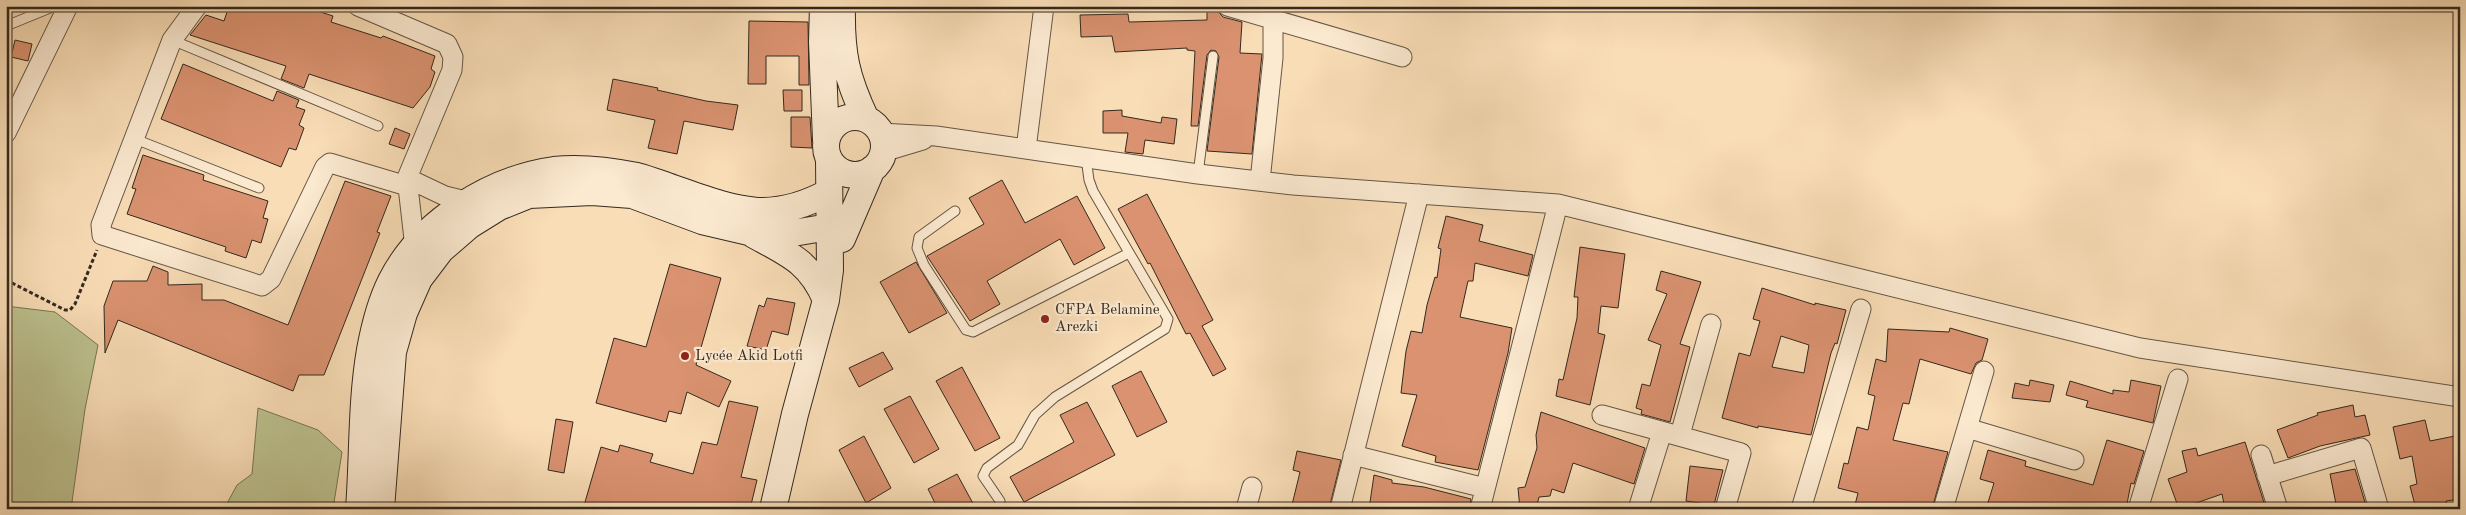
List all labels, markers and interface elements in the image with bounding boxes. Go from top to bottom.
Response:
place label: CFPA Belamine Arezki [1055,303,1160,335]
marker: CFPA Belamine Arezki [1039,313,1051,325]
place label: Lycée Akid Lotfi [695,349,803,364]
marker: Lycée Akid Lotfi [679,350,691,362]

